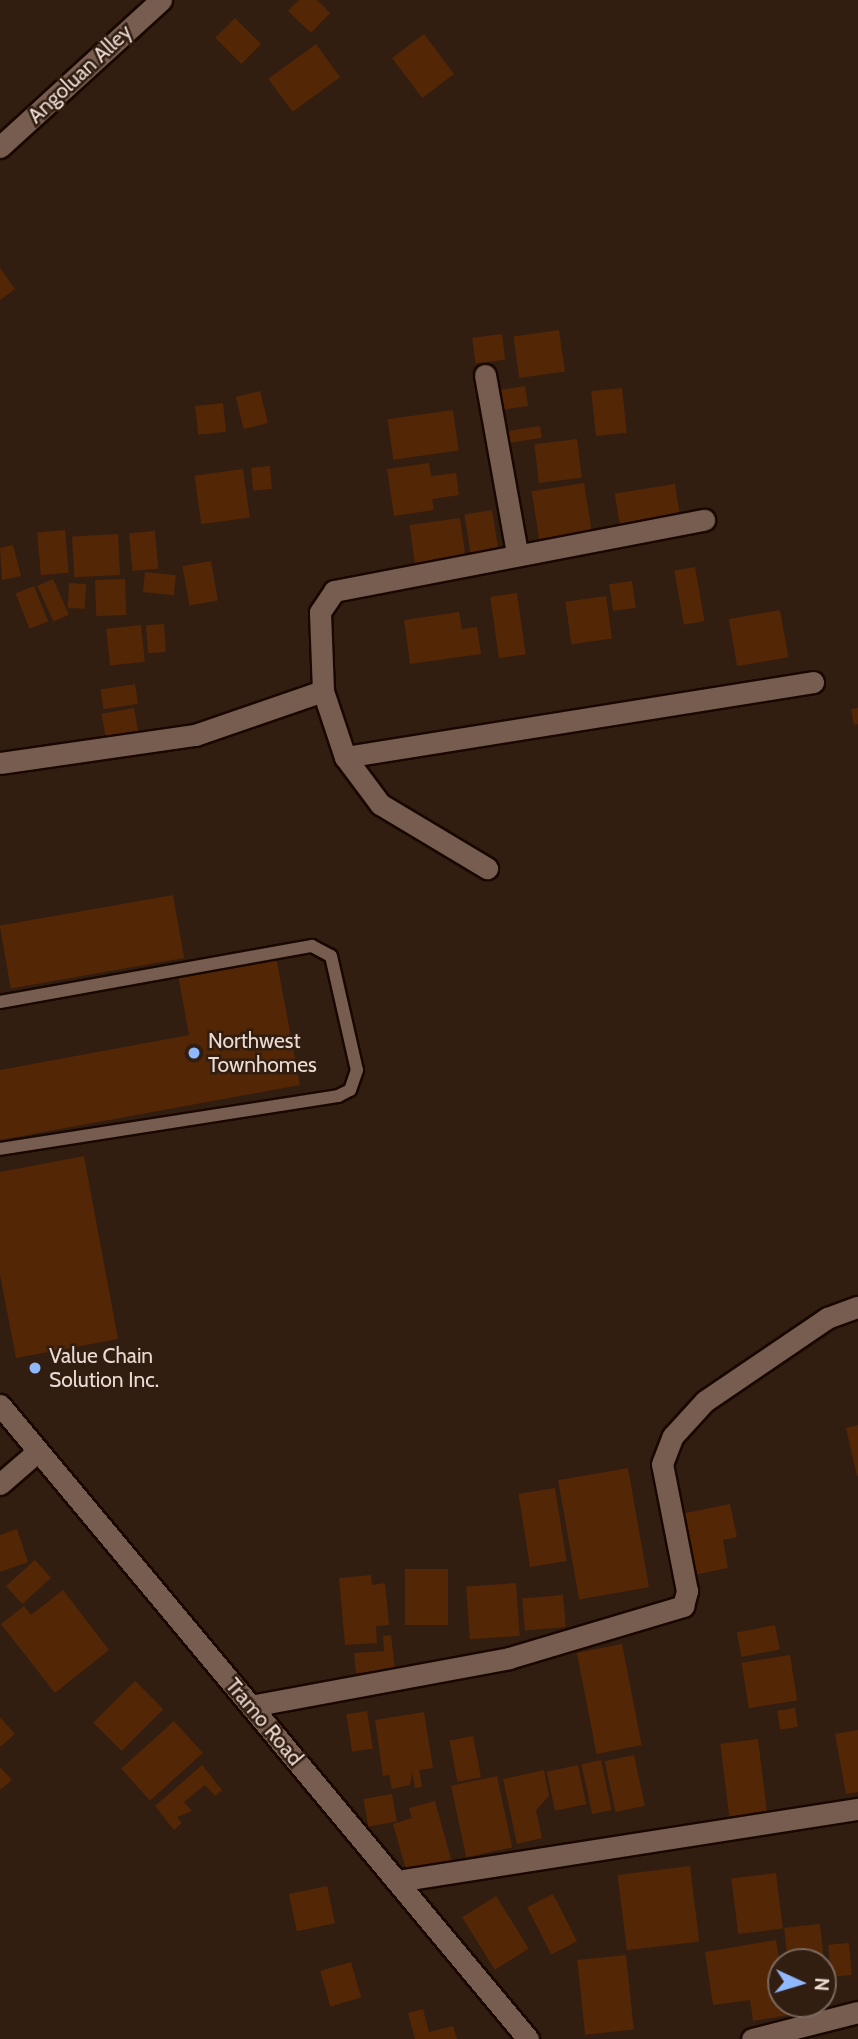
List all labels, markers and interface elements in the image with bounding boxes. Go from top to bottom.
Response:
street label: Angoluan Alley [23,19,137,129]
place label: Northwest Townhomes [208,1028,317,1078]
marker: Northwest Townhomes [186,1045,202,1061]
place label: Value Chain Solution Inc. [49,1343,159,1393]
marker: Value Chain Solution Inc. [27,1360,43,1376]
street label: Tramo Road [220,1673,308,1771]
north arrow [767,1948,837,2018]
text: N [810,1977,833,1992]

